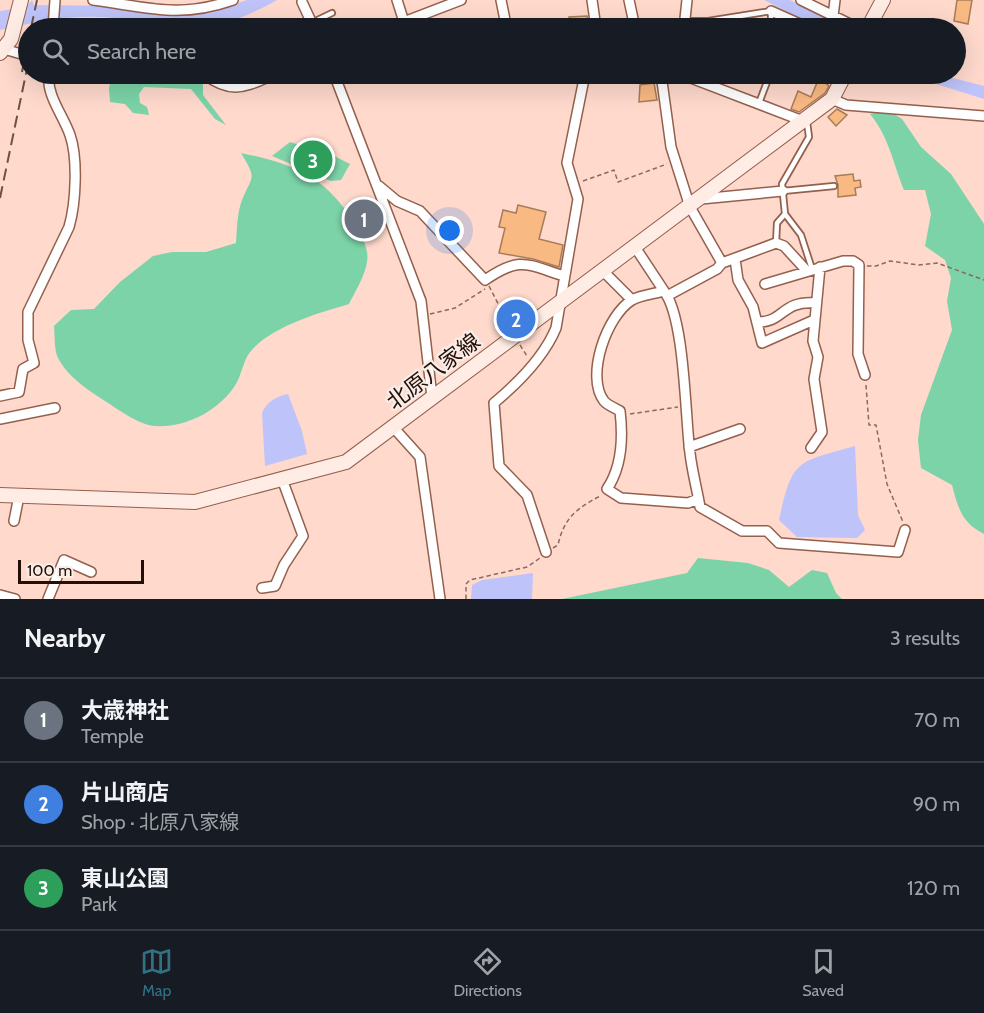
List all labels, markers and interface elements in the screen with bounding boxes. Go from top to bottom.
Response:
search box [18,18,966,84]
icon: search [39,35,72,68]
text: Search here [87,38,196,65]
pin: 3 [294,138,332,182]
pin: 1 [344,196,384,242]
your location [435,216,464,245]
pin: 2 [496,296,536,342]
street label: 北原八家線 [381,328,485,415]
scale bar [18,557,144,584]
text: 100 m [27,561,72,580]
text: Nearby [24,622,105,654]
text: 3 results [890,626,960,650]
text: 大歳神社 [81,697,169,724]
text: 1 [40,708,47,732]
text: 70 m [914,708,960,732]
text: Temple [81,724,144,748]
text: 片山商店 [81,779,169,806]
text: 2 [38,792,49,816]
text: 90 m [913,792,960,816]
text: Shop · 北原八家線 [81,810,239,834]
text: 東山公園 [81,865,169,892]
text: 3 [38,876,49,900]
text: 120 m [907,876,960,900]
text: Park [81,892,117,916]
tab: Map [140,945,173,1000]
tab: Directions [454,945,522,1000]
tab: Saved [802,945,844,1000]

